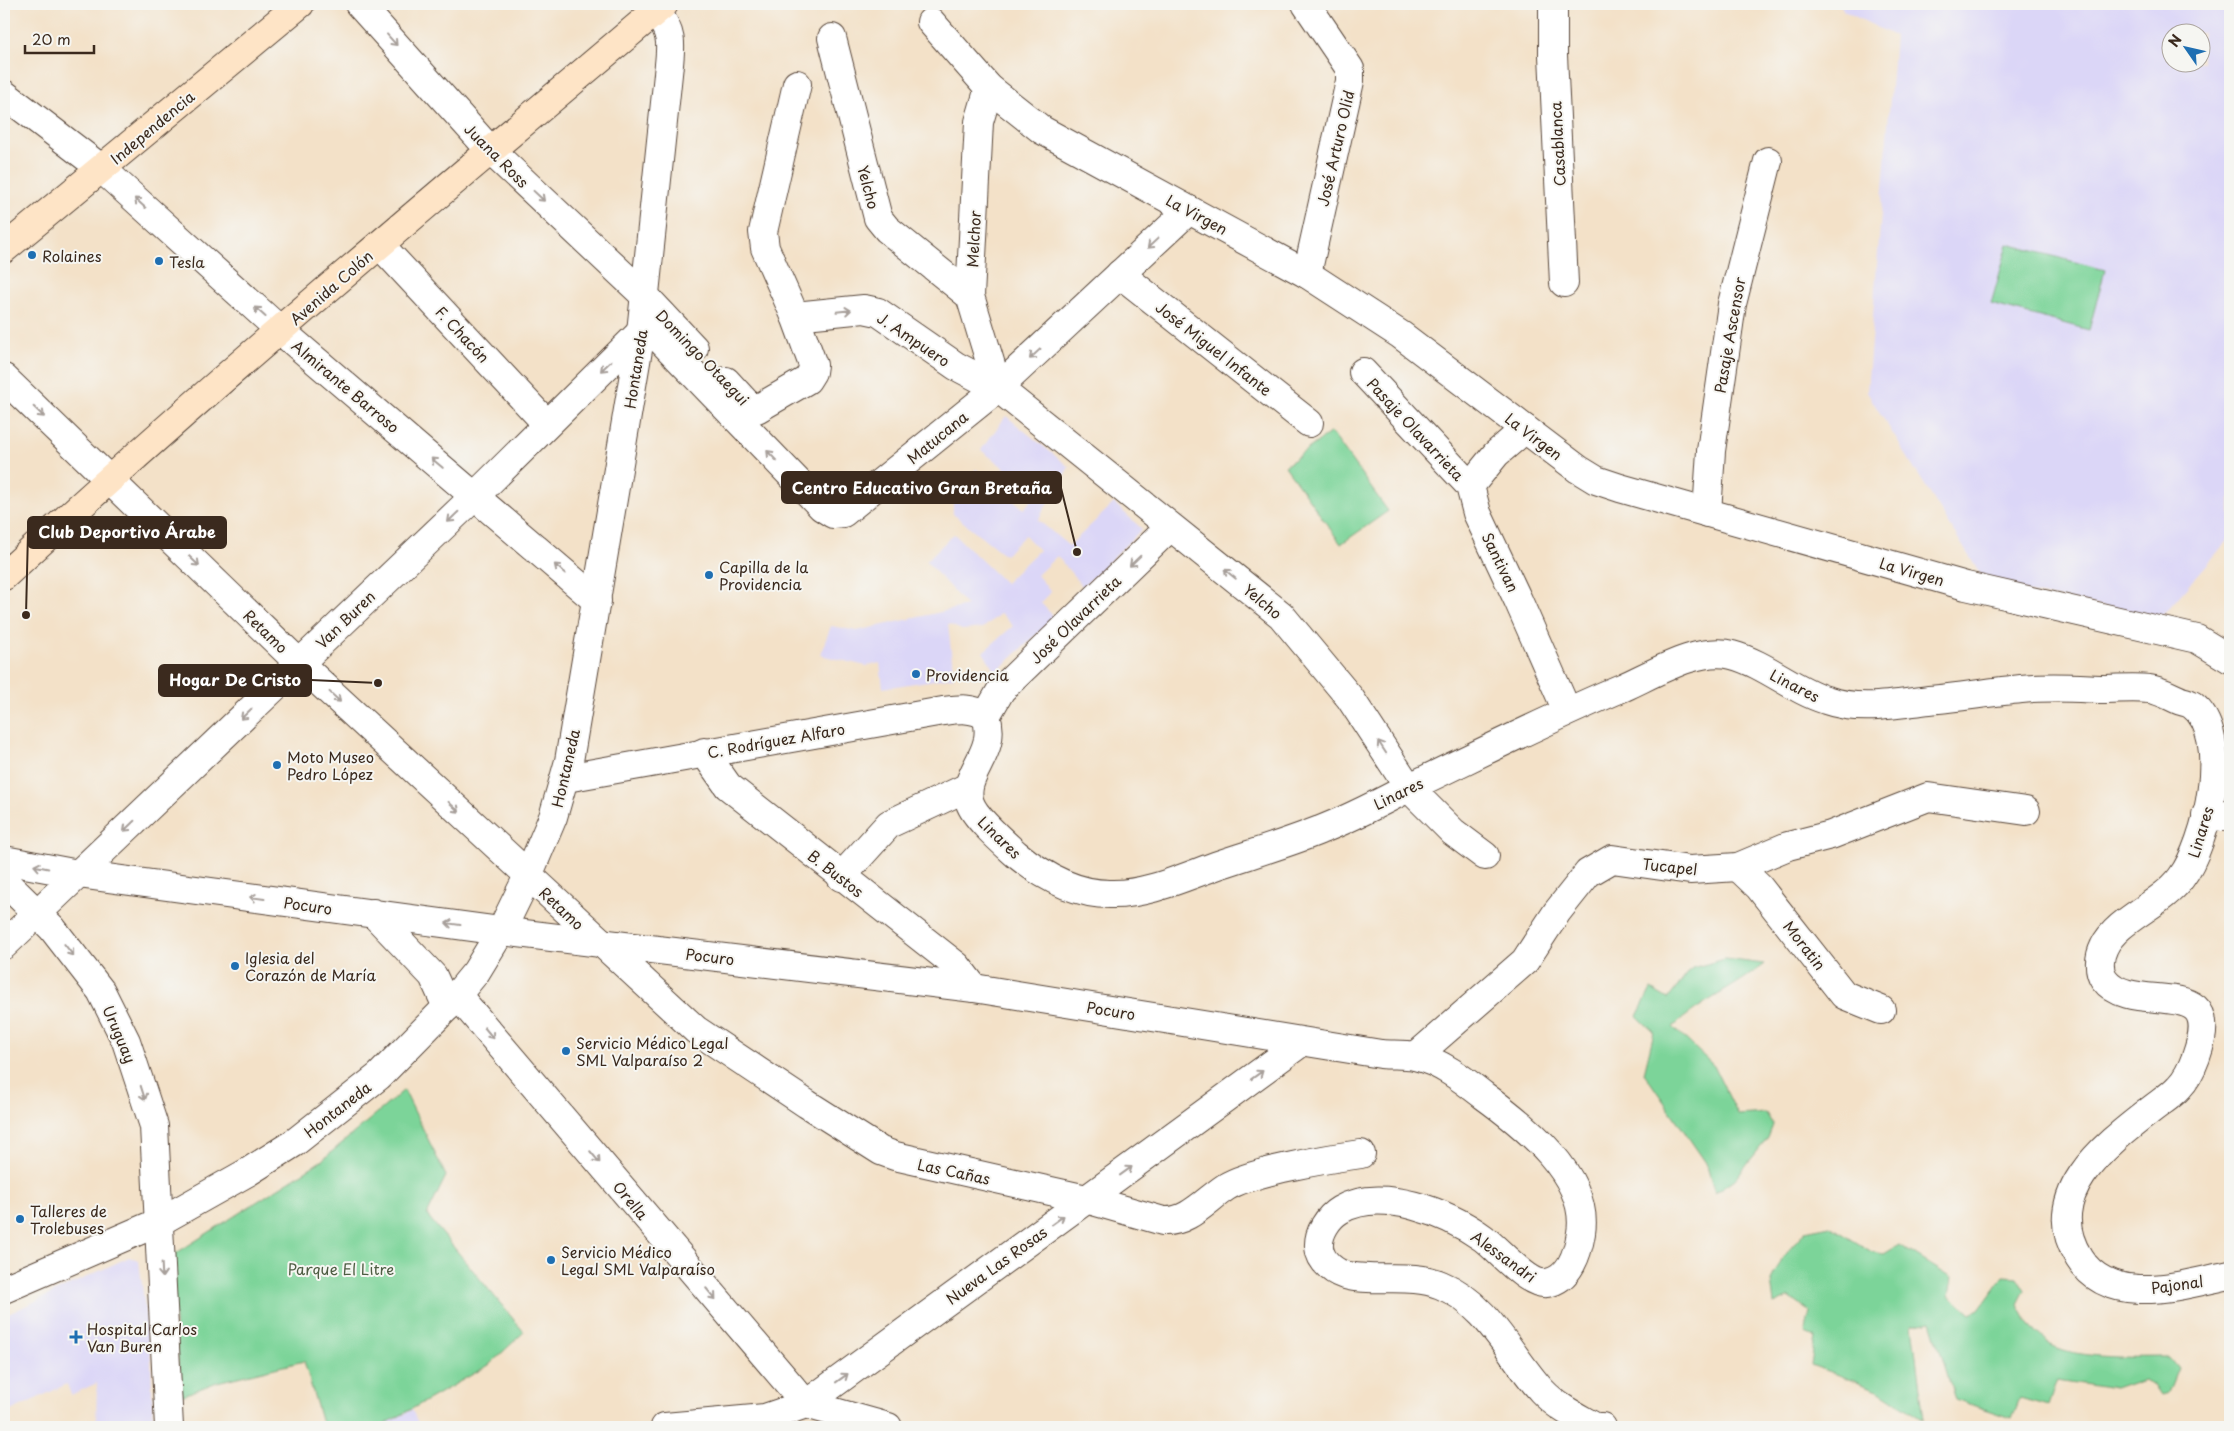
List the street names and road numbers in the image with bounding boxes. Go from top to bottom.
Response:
street label: Independencia [105,84,200,169]
street label: José Arturo Olid [1310,88,1360,208]
street label: Casablanca [1543,100,1571,187]
street label: Juana Ross [460,118,534,192]
street label: Yelcho [852,162,886,212]
street label: La Virgen [1162,188,1232,240]
street label: Melchor [960,210,986,268]
street label: Avenida Colón [284,244,378,330]
street label: Pasaje Ascensor [1707,275,1751,395]
street label: José Miguel Infante [1151,295,1277,401]
street label: F. Chacón [431,300,495,368]
street label: Domingo Otaegui [651,304,755,410]
street label: J. Ampuero [873,306,955,372]
street label: Hontaneda [617,327,653,410]
street label: Almirante Barroso [287,334,405,438]
street label: Pasaje Olavarrieta [1362,372,1470,486]
street label: Matucana [901,405,973,469]
street label: La Virgen [1500,407,1568,465]
street label: Santivan [1477,528,1525,596]
street label: La Virgen [1877,551,1947,591]
street label: José Olavarrieta [1024,569,1126,669]
street label: Yelcho [1239,578,1287,624]
street label: Van Buren [310,585,380,653]
street label: Retamo [239,604,293,658]
street label: Linares [1766,663,1824,707]
street label: C. Rodríguez Alfaro [705,717,847,763]
street label: Hontaneda [545,726,585,810]
street label: Linares [1369,771,1427,815]
street label: Linares [2181,803,2219,861]
street label: Linares [973,810,1027,864]
street label: B. Bustos [803,844,869,902]
street label: Tucapel [1642,852,1698,880]
street label: Retamo [534,881,590,935]
street label: Pocuro [282,890,334,920]
street label: Moratin [1778,915,1832,975]
street label: Pocuro [684,942,736,970]
street label: Pocuro [1085,995,1137,1025]
street label: Uruguay [97,1001,143,1067]
street label: Hontaneda [298,1075,376,1143]
street label: Las Cañas [915,1152,993,1190]
street label: Orella [608,1176,655,1225]
street label: Nueva Las Rosas [941,1220,1051,1310]
street label: Alessandri [1467,1224,1541,1288]
street label: Pajonal [2149,1269,2205,1299]

